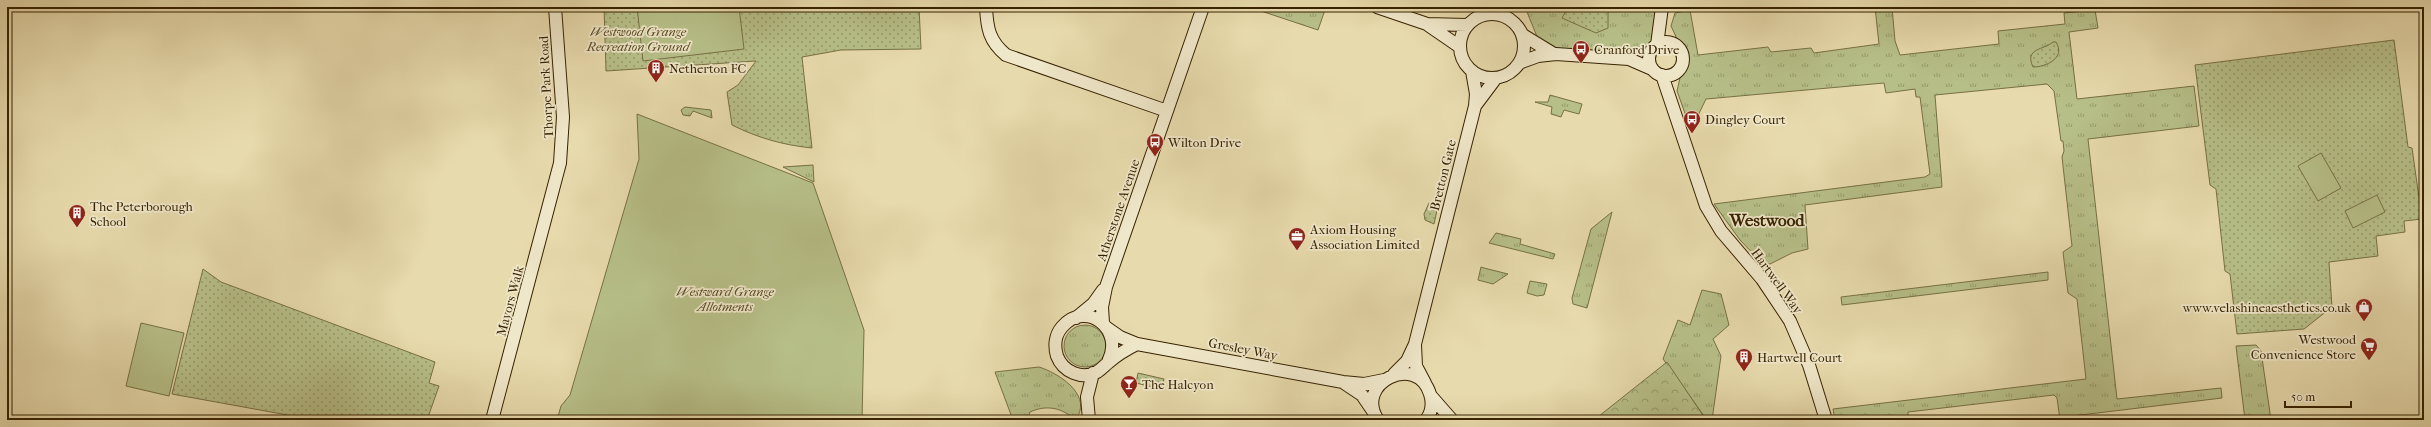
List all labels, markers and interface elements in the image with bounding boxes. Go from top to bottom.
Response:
park label: Westwood Grange Recreation Ground [586,24,692,54]
street label: Thorpe Park Road [536,35,556,139]
bus stop icon: Cranford Drive [1571,39,1591,64]
place label: Cranford Drive [1594,42,1680,57]
building icon: Netherton FC [646,58,666,83]
place label: Netherton FC [669,61,746,76]
bus stop icon: Dingley Court [1682,109,1702,134]
place label: Dingley Court [1705,112,1786,127]
bus stop icon: Wilton Drive [1145,132,1165,157]
place label: Wilton Drive [1167,135,1242,150]
street label: Bretton Gate [1427,137,1459,212]
street label: Atherstone Avenue [1093,157,1143,264]
place label: The Peterborough School [90,199,194,229]
building icon: The Peterborough School [67,203,87,228]
district label: Westwood [1728,210,1805,230]
place label: Axiom Housing Association Limited [1309,222,1421,252]
office icon: Axiom Housing Association Limited [1287,226,1307,251]
street label: Hartwell Way [1748,245,1806,317]
street label: Mayors Walk [493,264,527,338]
park label: Westward Grange Allotments [676,284,774,314]
shop icon: www.velashineaesthetics.co.uk [2354,297,2374,322]
place label: www.velashineaesthetics.co.uk [2182,300,2351,315]
place label: Westwood Convenience Store [2251,332,2357,362]
street label: Gresley Way [1207,335,1280,363]
supermarket icon: Westwood Convenience Store [2359,336,2379,361]
building icon: Hartwell Court [1734,347,1754,372]
place label: Hartwell Court [1757,350,1843,365]
bar icon: The Halcyon [1119,374,1139,399]
place label: The Halcyon [1142,377,1214,392]
scale bar [2285,383,2351,409]
text: 50 m [2291,390,2315,404]

